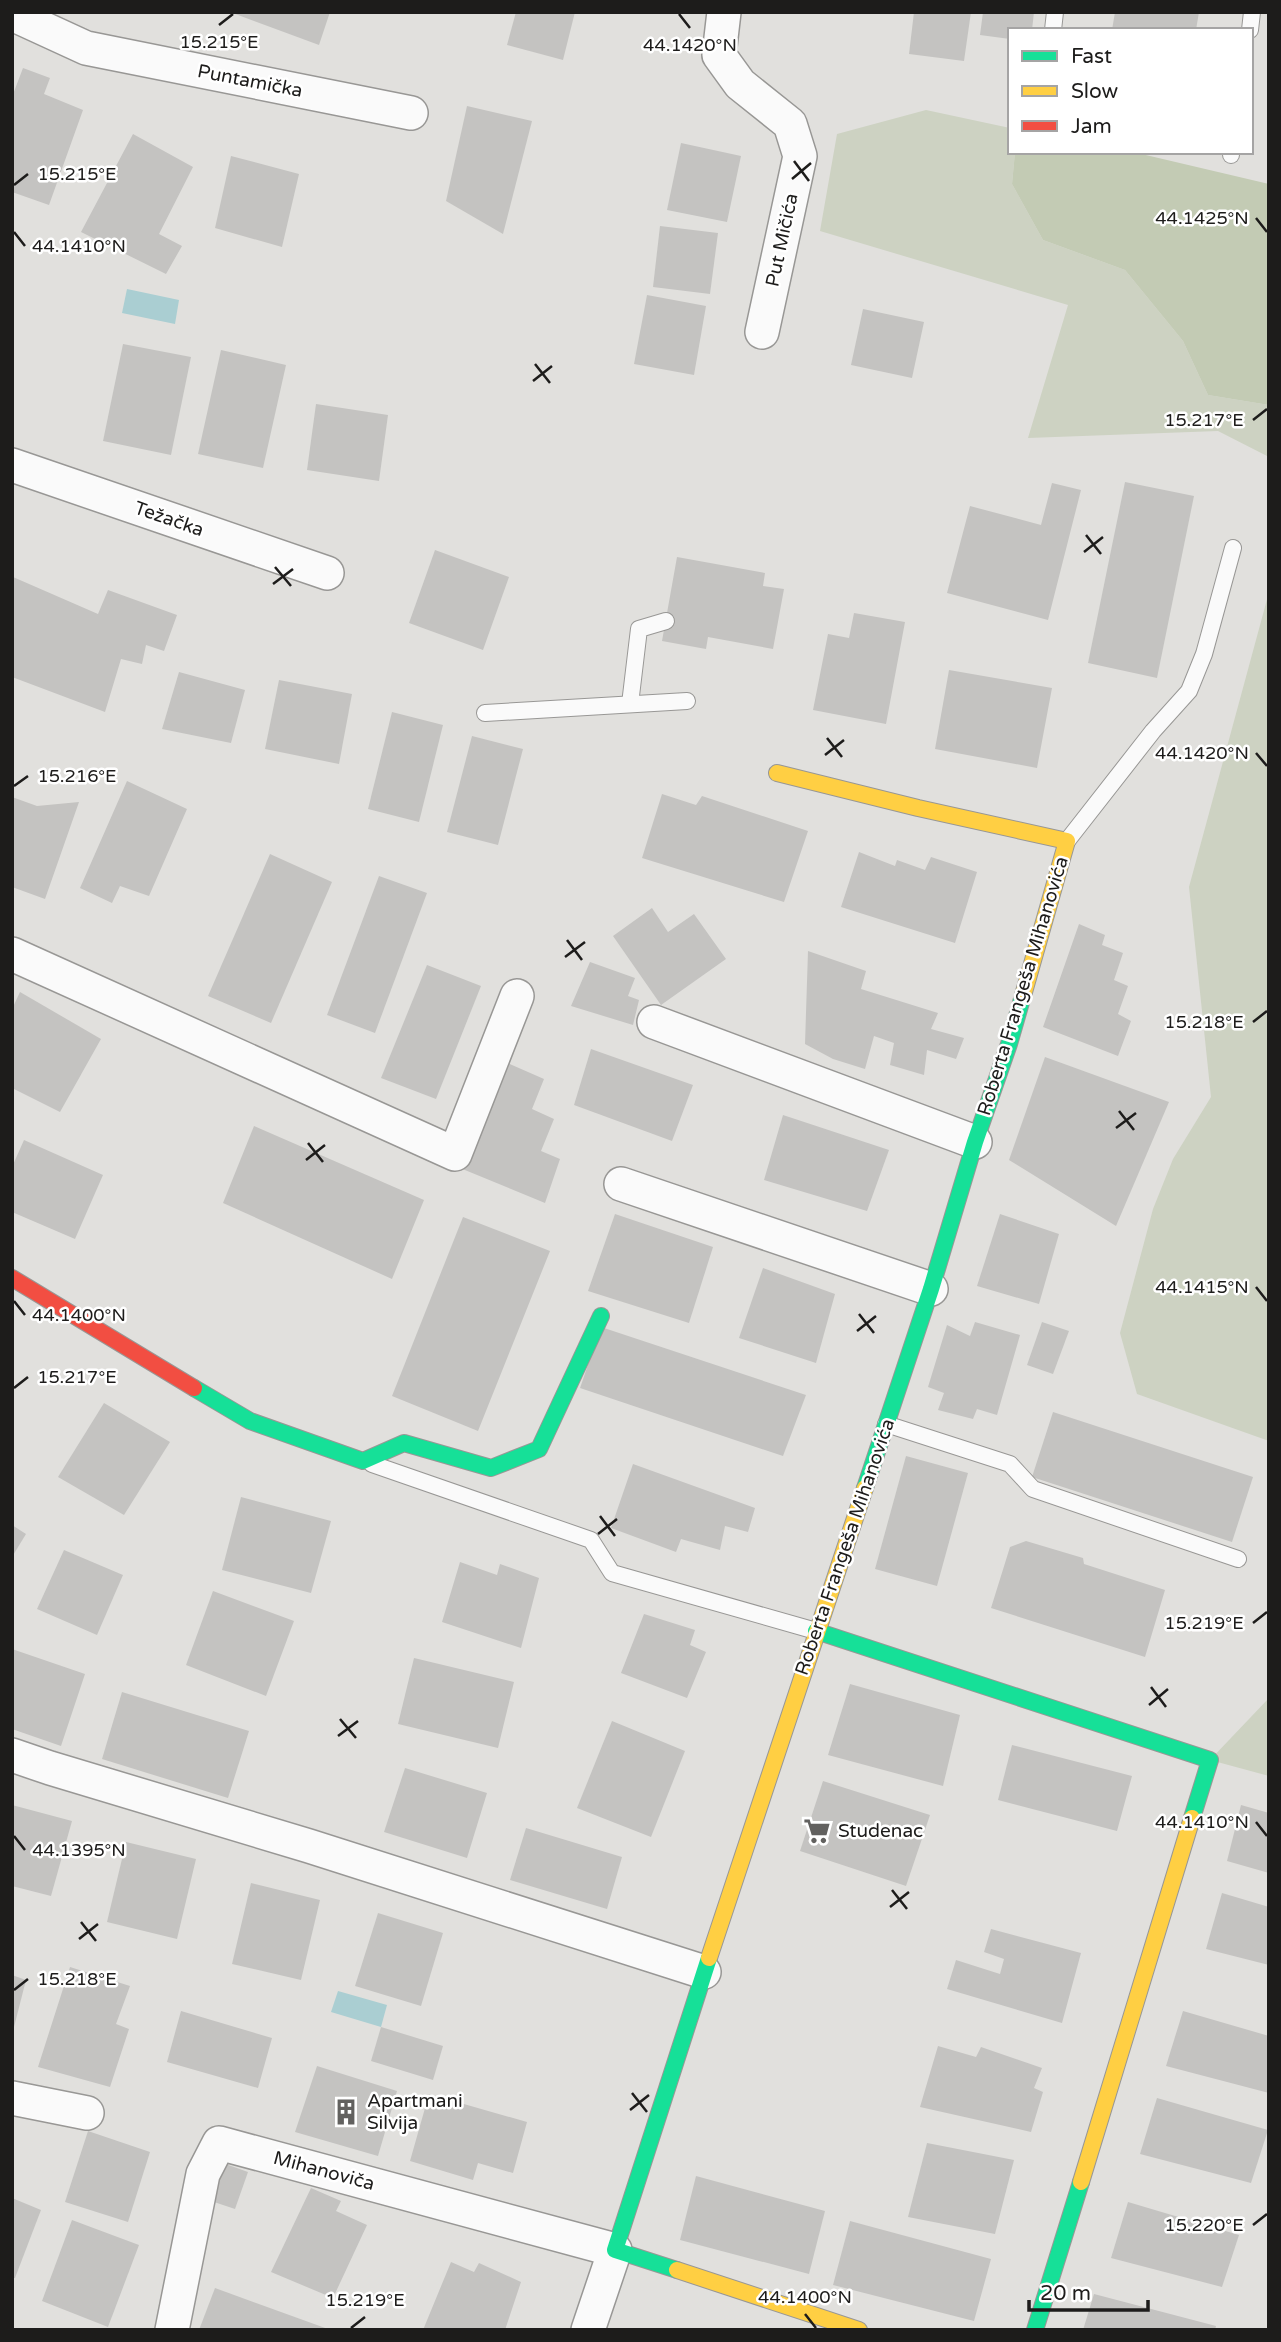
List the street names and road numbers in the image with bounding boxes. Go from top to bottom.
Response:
street label: Puntamička [196,60,304,102]
street label: Put Mičića [761,191,803,289]
street label: Težačka [131,497,207,541]
street label: Roberta Frangeša Mihanovića [973,854,1073,1118]
street label: Roberta Frangeša Mihanovića [791,1416,899,1678]
street label: Mihanoviča [271,2147,377,2195]

